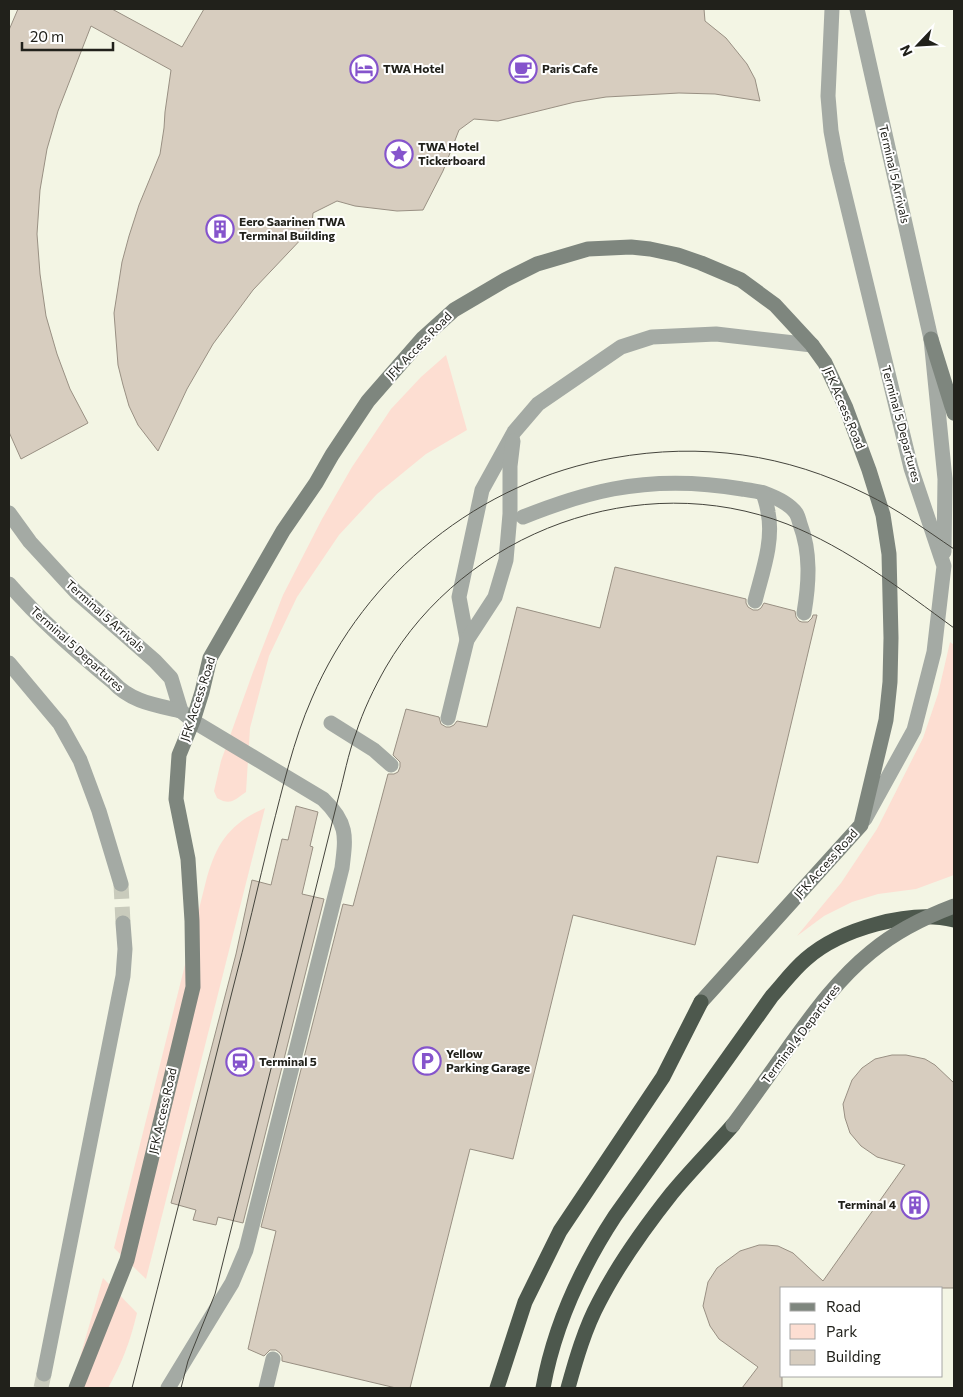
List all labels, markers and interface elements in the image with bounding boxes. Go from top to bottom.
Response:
scale bar [22,20,114,52]
north arrow [893,20,943,70]
text: 20 m [30,27,64,45]
text: N [896,42,916,59]
hotel icon: TWA Hotel [349,54,379,84]
cafe icon: Paris Cafe [508,54,538,84]
place label: TWA Hotel [383,61,444,75]
place label: Paris Cafe [542,61,598,75]
street label: Terminal 5 Arrivals [877,123,913,225]
place icon: TWA Hotel Tickerboard [384,139,414,169]
place label: TWA Hotel Tickerboard [418,139,485,167]
building icon: Eero Saarinen TWA Terminal Building [205,214,235,244]
place label: Eero Saarinen TWA Terminal Building [239,214,346,242]
street label: JFK Access Road [383,309,455,383]
street label: JFK Access Road [820,364,869,451]
street label: Terminal 5 Departures [880,364,924,484]
street label: Terminal 5 Arrivals [63,576,148,654]
street label: Terminal 5 Departures [28,603,127,694]
street label: JFK Access Road [177,655,218,743]
street label: JFK Access Road [791,826,861,901]
street label: Terminal 4 Departures [758,981,842,1086]
parking icon: Yellow Parking Garage [412,1046,442,1076]
place label: Yellow Parking Garage [446,1046,530,1074]
station icon: Terminal 5 [225,1047,255,1077]
place label: Terminal 5 [259,1054,317,1068]
street label: JFK Access Road [145,1066,180,1156]
building icon: Terminal 4 [900,1190,930,1220]
place label: Terminal 4 [838,1197,897,1211]
legend [780,1287,943,1377]
text: Road [826,1297,861,1315]
text: Park [826,1322,857,1340]
text: Building [826,1347,881,1365]

